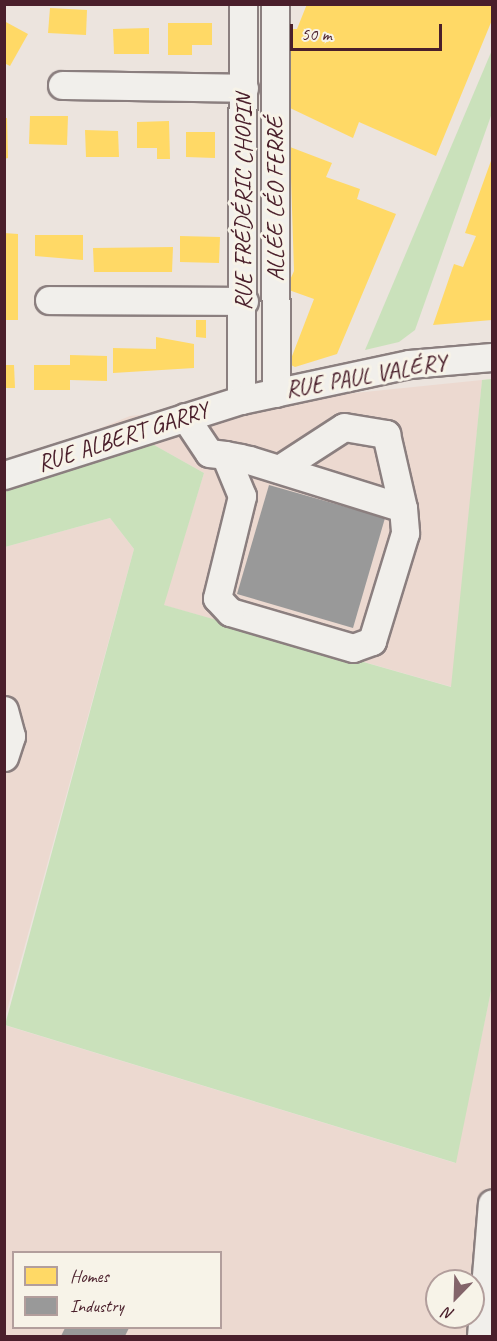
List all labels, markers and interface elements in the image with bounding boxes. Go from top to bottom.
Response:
scale bar [293,12,444,50]
text: 50 m [301,23,332,45]
street label: RUE FRÉDÉRIC CHOPIN [230,93,258,311]
street label: ALLÉE LÉO FERRÉ [262,116,290,282]
street label: RUE PAUL VALÉRY [284,348,448,404]
street label: RUE ALBERT GARRY [35,396,211,478]
legend [12,1251,222,1329]
text: Homes [70,1265,109,1287]
north arrow [425,1269,485,1329]
text: Industry [70,1295,124,1317]
text: N [440,1303,457,1325]

